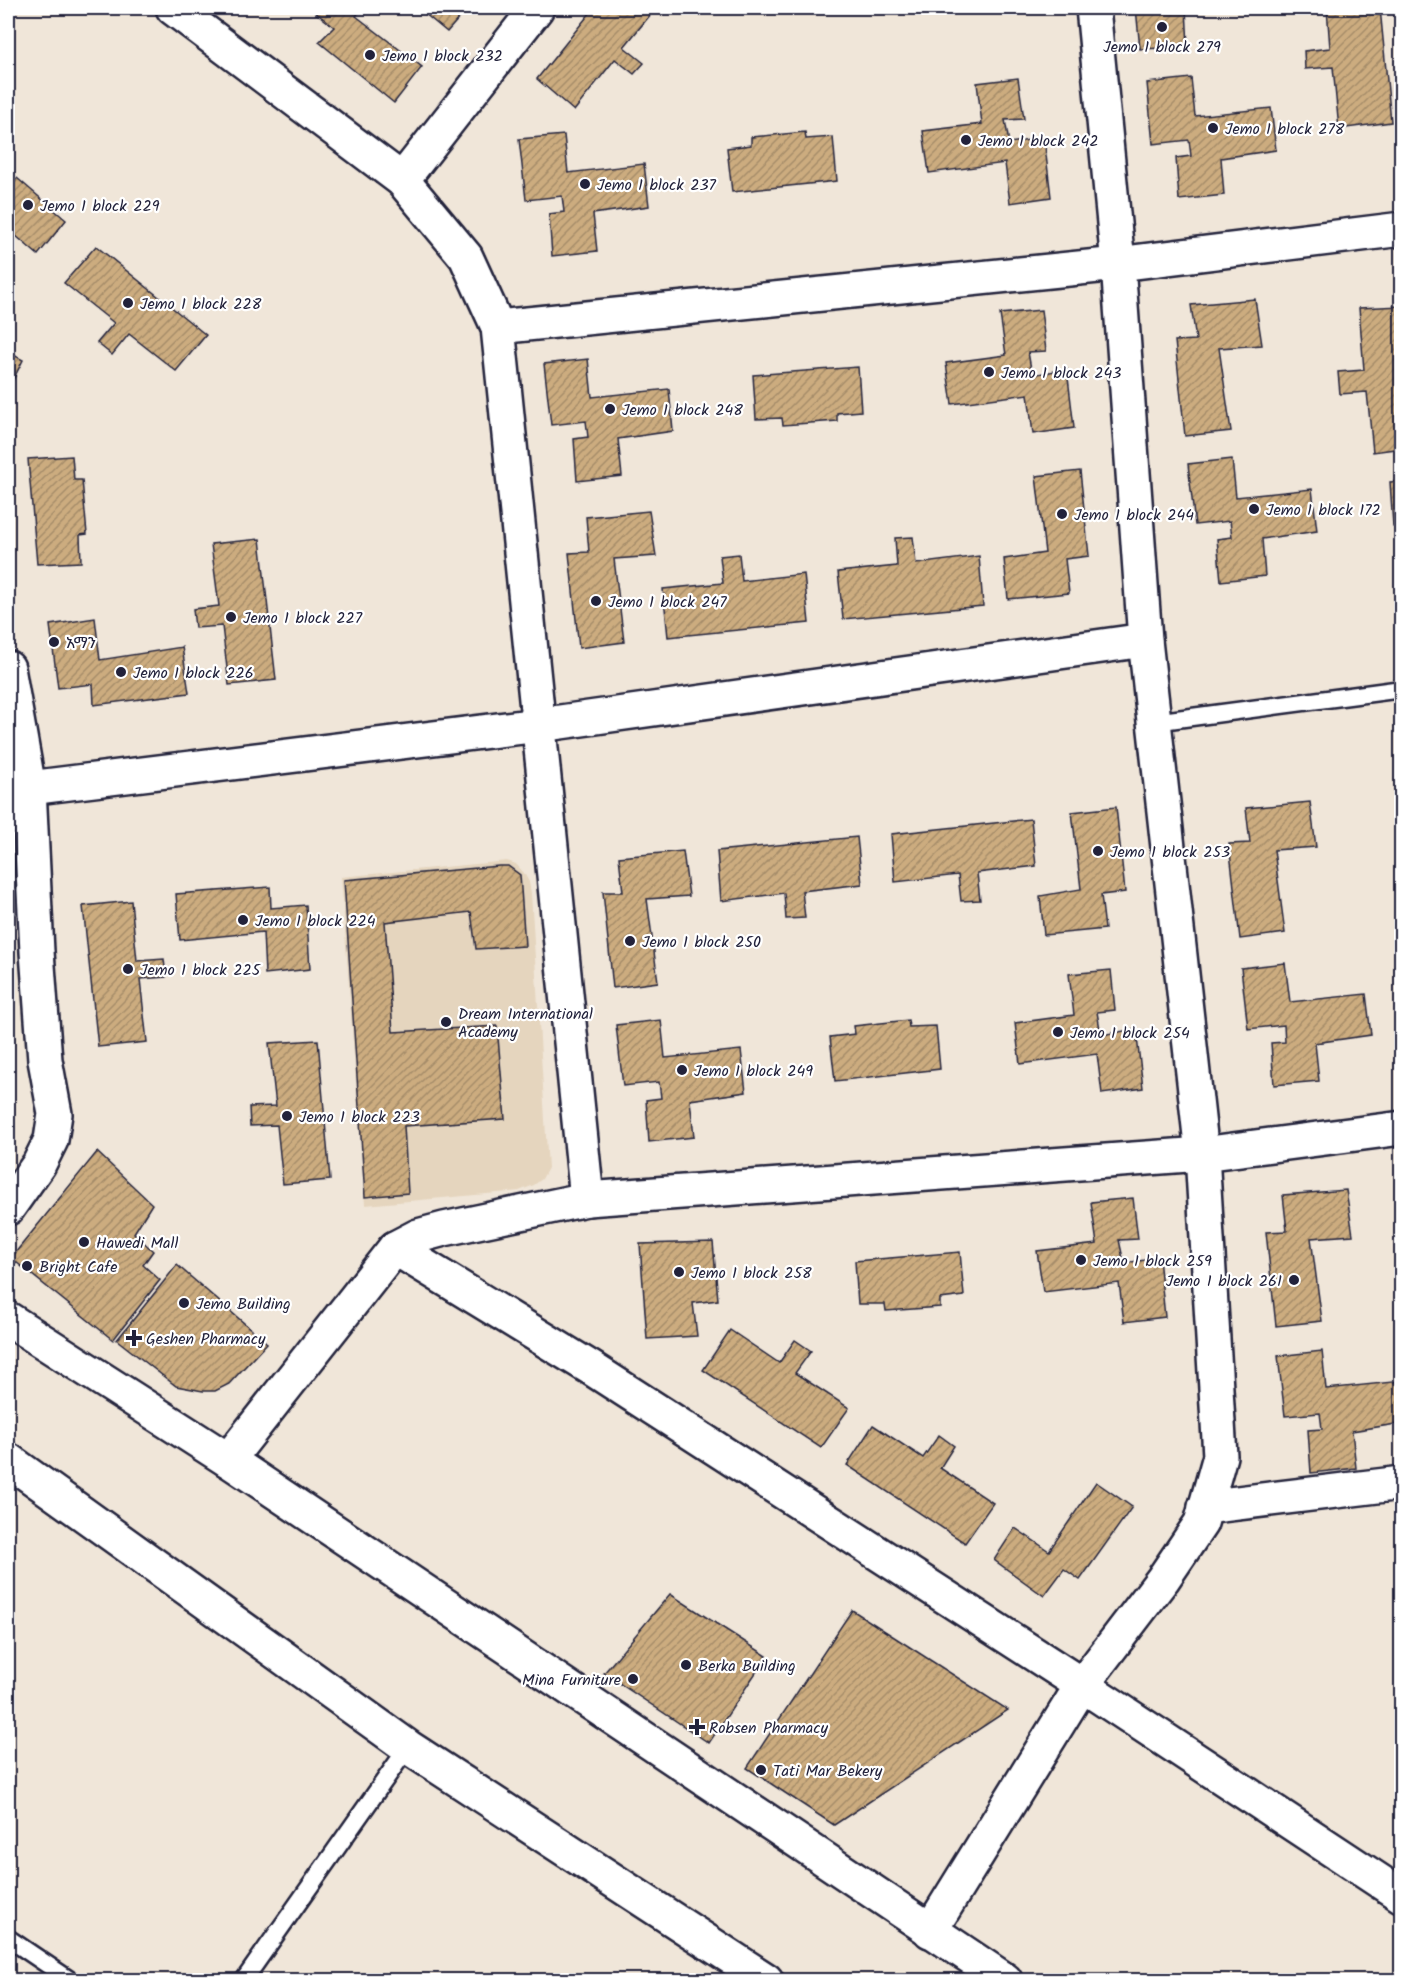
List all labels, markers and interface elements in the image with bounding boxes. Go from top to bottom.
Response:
marker: Jemo 1 block 279 [1155,20,1169,34]
place label: Jemo 1 block 279 [1103,35,1221,60]
place label: Jemo 1 block 232 [382,44,503,69]
marker: Jemo 1 block 232 [363,48,377,62]
place label: Jemo 1 block 278 [1225,117,1345,142]
marker: Jemo 1 block 278 [1206,121,1220,135]
place label: Jemo 1 block 242 [978,129,1099,154]
marker: Jemo 1 block 242 [959,133,973,147]
place label: Jemo 1 block 237 [597,173,717,198]
marker: Jemo 1 block 237 [578,177,592,191]
place label: Jemo 1 block 229 [40,194,160,219]
marker: Jemo 1 block 229 [21,198,35,212]
place label: Jemo 1 block 228 [140,292,262,317]
marker: Jemo 1 block 228 [121,296,135,310]
place label: Jemo 1 block 243 [1001,361,1121,386]
marker: Jemo 1 block 243 [982,365,996,379]
place label: Jemo 1 block 248 [622,398,743,423]
marker: Jemo 1 block 248 [603,402,617,416]
place label: Jemo 1 block 172 [1266,498,1381,523]
marker: Jemo 1 block 172 [1247,502,1261,516]
place label: Jemo 1 block 244 [1074,503,1194,528]
marker: Jemo 1 block 244 [1055,507,1069,521]
place label: Jemo 1 block 247 [608,590,727,615]
marker: Jemo 1 block 247 [589,594,603,608]
place label: Jemo 1 block 227 [243,606,363,631]
marker: Jemo 1 block 227 [224,610,238,624]
place label: አማን [66,631,96,656]
marker: አማን [47,635,61,649]
place label: Jemo 1 block 226 [133,661,254,686]
marker: Jemo 1 block 226 [114,665,128,679]
place label: Jemo 1 block 253 [1110,840,1230,865]
marker: Jemo 1 block 253 [1091,844,1105,858]
place label: Jemo 1 block 224 [255,909,376,934]
marker: Jemo 1 block 224 [236,913,250,927]
place label: Jemo 1 block 250 [642,930,761,955]
marker: Jemo 1 block 250 [623,934,637,948]
place label: Jemo 1 block 225 [140,958,262,983]
marker: Jemo 1 block 225 [121,962,135,976]
place label: Dream International Academy [458,1002,593,1045]
marker: Dream International Academy [439,1015,453,1029]
place label: Jemo 1 block 254 [1070,1021,1190,1046]
marker: Jemo 1 block 254 [1051,1025,1065,1039]
place label: Jemo 1 block 249 [694,1059,813,1084]
marker: Jemo 1 block 249 [675,1063,689,1077]
place label: Jemo 1 block 223 [299,1105,420,1130]
marker: Jemo 1 block 223 [280,1109,294,1123]
place label: Hawedi Mall [96,1231,178,1256]
marker: Hawedi Mall [77,1235,91,1249]
place label: Jemo 1 block 259 [1093,1249,1212,1274]
marker: Jemo 1 block 259 [1074,1253,1088,1267]
place label: Bright Cafe [39,1255,117,1280]
marker: Bright Cafe [20,1259,34,1273]
place label: Jemo 1 block 258 [691,1261,812,1286]
marker: Jemo 1 block 258 [672,1265,686,1279]
place label: Jemo 1 block 261 [1166,1269,1282,1294]
marker: Jemo 1 block 261 [1287,1273,1301,1287]
place label: Jemo Building [196,1292,291,1317]
marker: Jemo Building [177,1296,191,1310]
place label: Geshen Pharmacy [146,1327,266,1352]
marker: Geshen Pharmacy [127,1331,141,1345]
place label: Berka Building [698,1654,796,1679]
marker: Berka Building [679,1658,693,1672]
place label: Mina Furniture [522,1668,621,1693]
marker: Mina Furniture [626,1672,640,1686]
place label: Robsen Pharmacy [709,1716,828,1741]
marker: Robsen Pharmacy [690,1720,704,1734]
place label: Tati Mar Bekery [773,1759,883,1784]
marker: Tati Mar Bekery [754,1763,768,1777]

